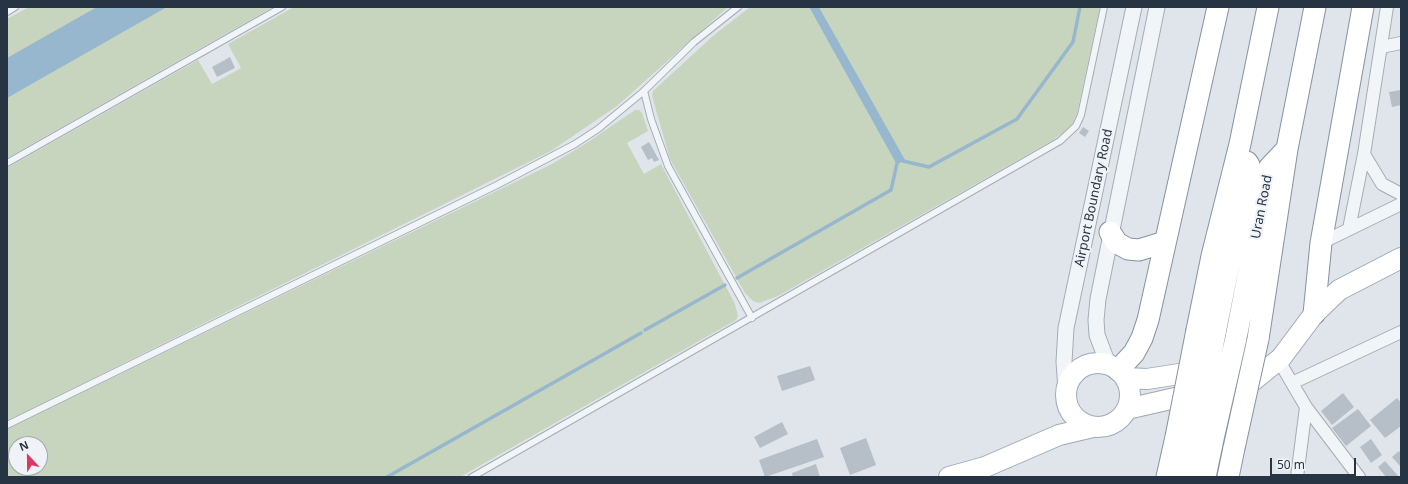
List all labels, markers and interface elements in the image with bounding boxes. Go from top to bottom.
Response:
street label: Airport Boundary Road [1072,128,1116,268]
street label: Uran Road [1248,174,1276,240]
north arrow [8,436,48,476]
text: N [17,437,31,454]
scale bar [1272,450,1358,476]
text: 50 m [1277,456,1305,473]

